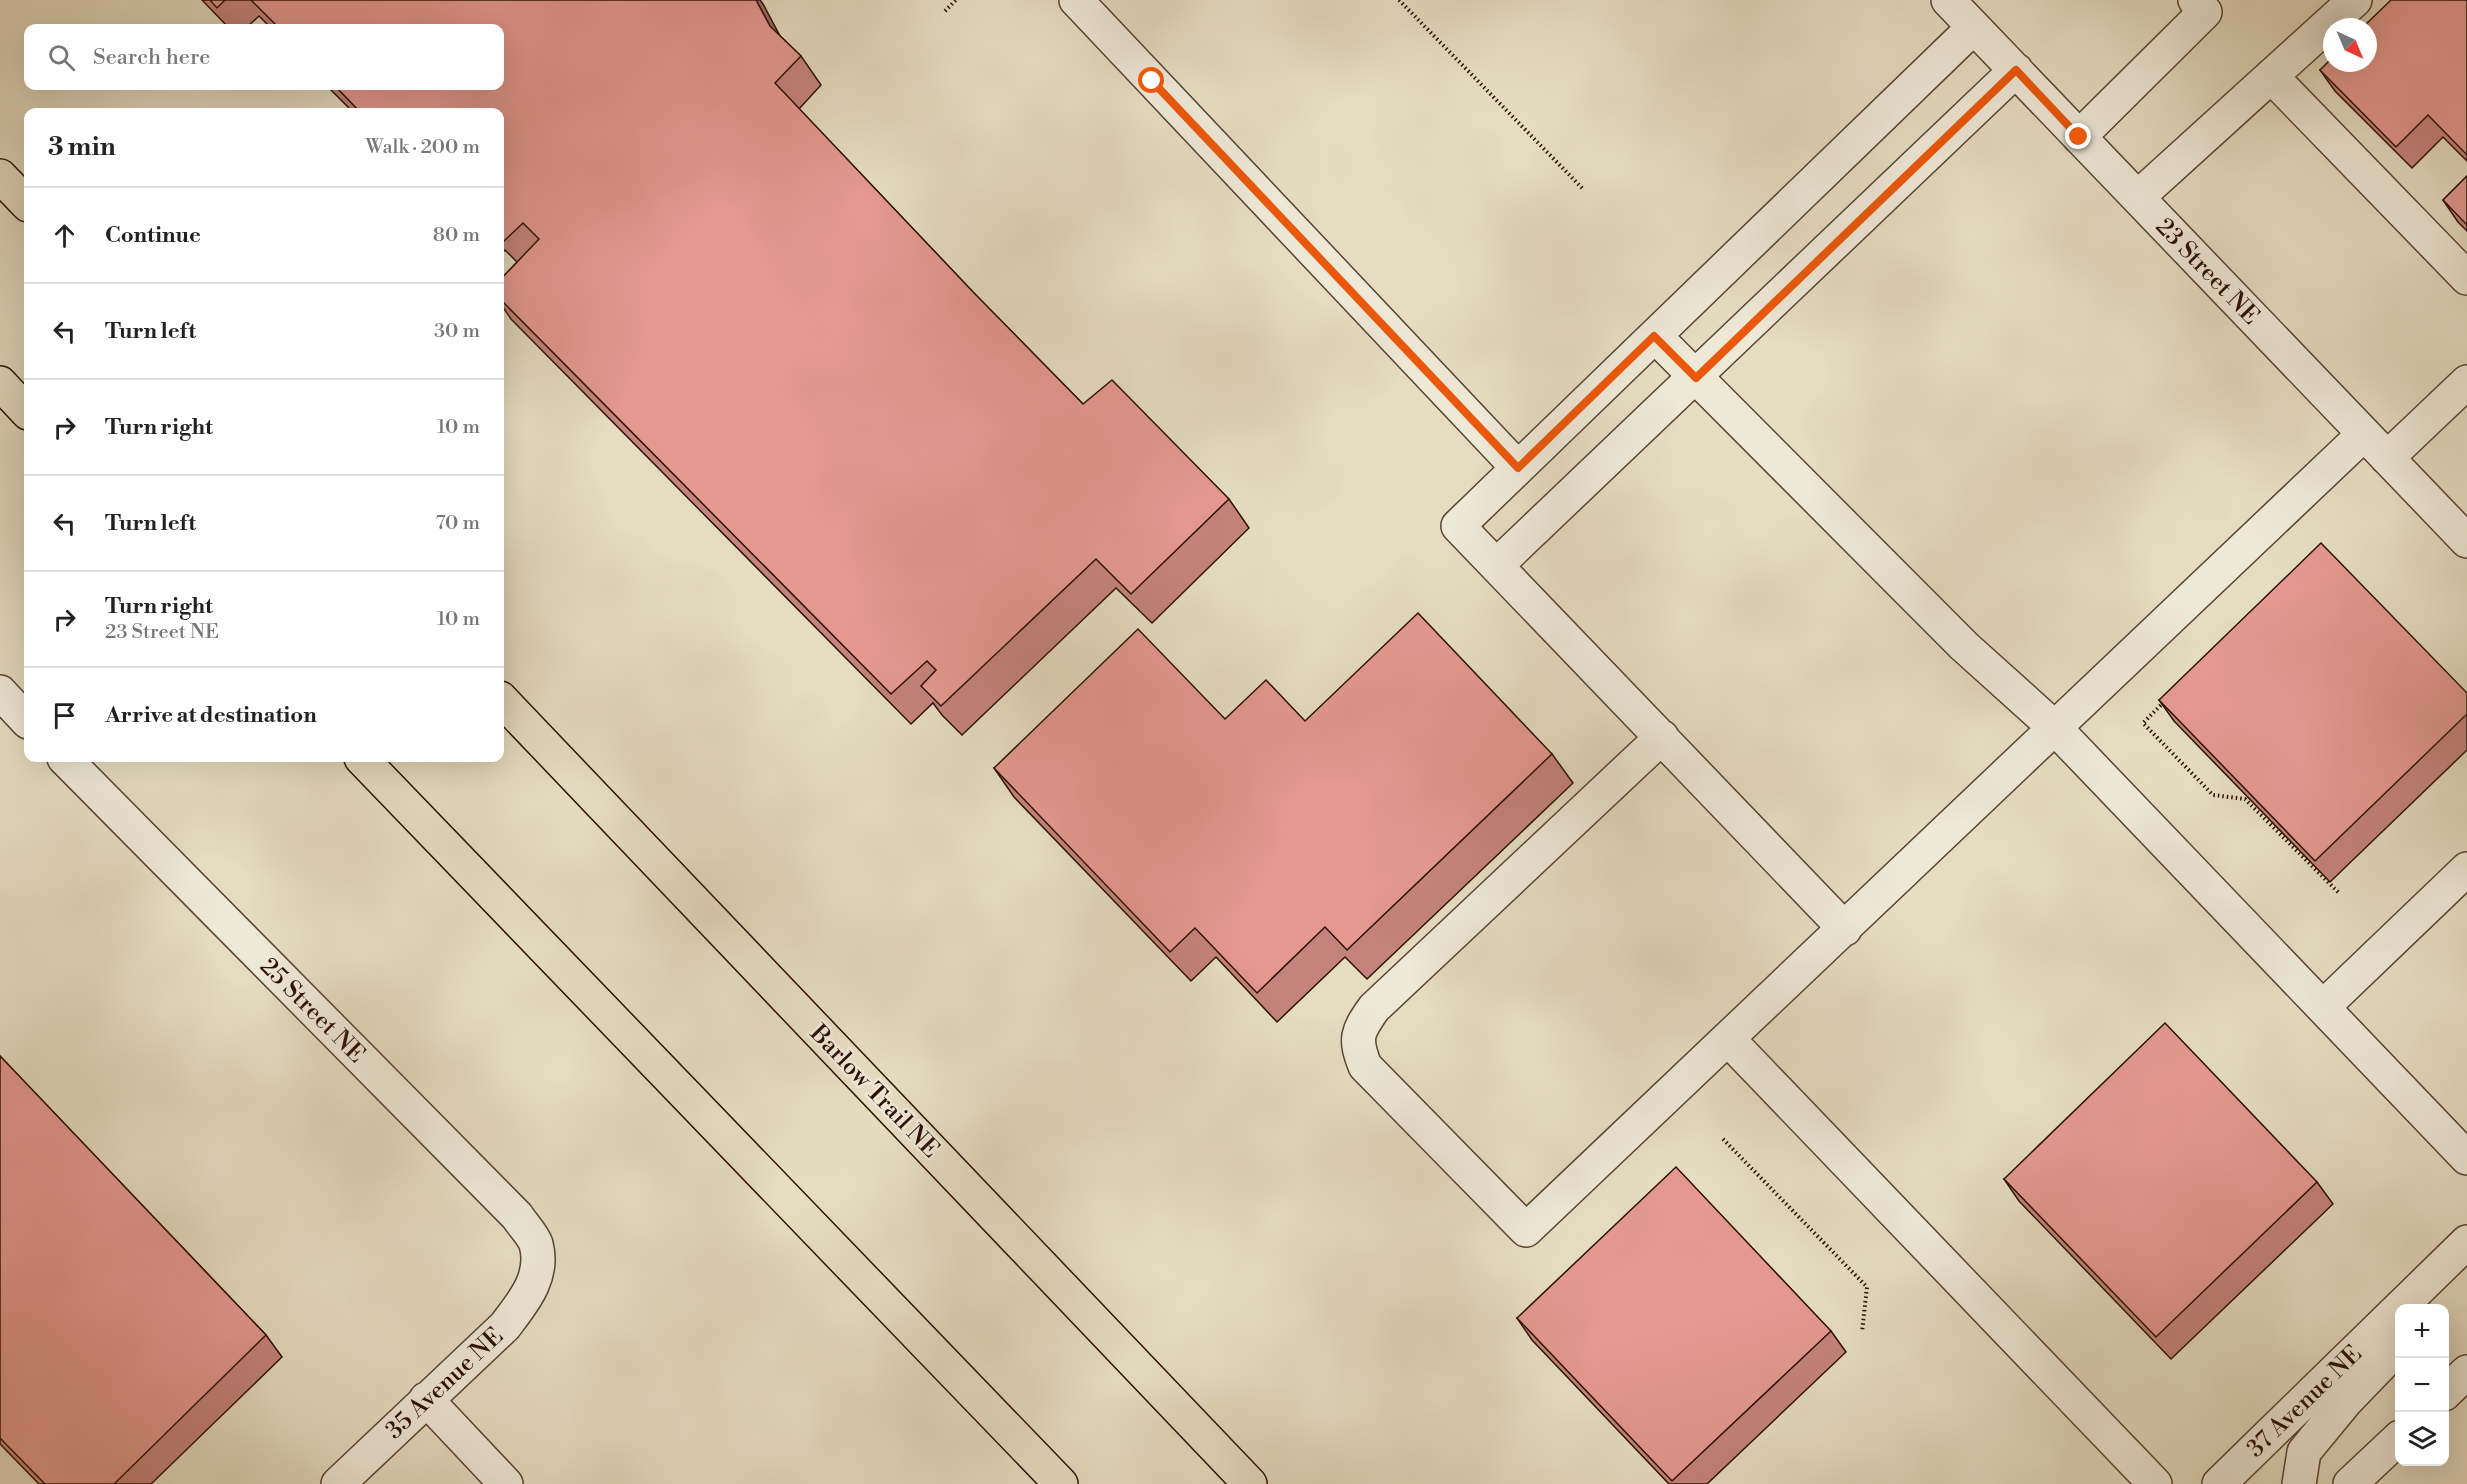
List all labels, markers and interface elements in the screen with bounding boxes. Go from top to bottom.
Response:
north arrow [2323,18,2377,72]
search box [24,24,504,90]
icon: search [45,41,78,74]
text: Search here [93,44,210,71]
route start [1138,67,1164,93]
route end [2065,123,2091,149]
text: 3 min [48,131,116,163]
text: Walk · 200 m [366,135,480,160]
street label: 23 Street NE [2149,212,2265,331]
icon: ahead [48,219,81,252]
text: Continue [105,222,201,249]
text: 80 m [433,223,480,248]
icon: left [48,315,81,348]
text: Turn left [105,318,196,345]
text: 30 m [434,319,480,344]
icon: right [48,411,81,444]
text: Turn right [105,414,213,441]
text: 10 m [437,415,480,440]
icon: left [48,507,81,540]
text: Turn left [105,510,196,537]
text: 70 m [436,511,480,536]
text: Turn right [105,593,213,620]
icon: right [48,603,81,636]
text: 10 m [437,607,480,632]
text: 23 Street NE [105,620,219,645]
icon: arrive [48,699,81,732]
text: Arrive at destination [105,702,317,729]
street label: 25 Street NE [253,952,371,1070]
street label: Barlow Trail NE [803,1018,945,1164]
map controls [2395,1304,2449,1466]
button: + [2395,1304,2449,1358]
street label: 35 Avenue NE [380,1322,510,1446]
street label: 37 Avenue NE [2241,1339,2368,1464]
button: − [2395,1358,2449,1412]
button: layers [2395,1412,2449,1466]

